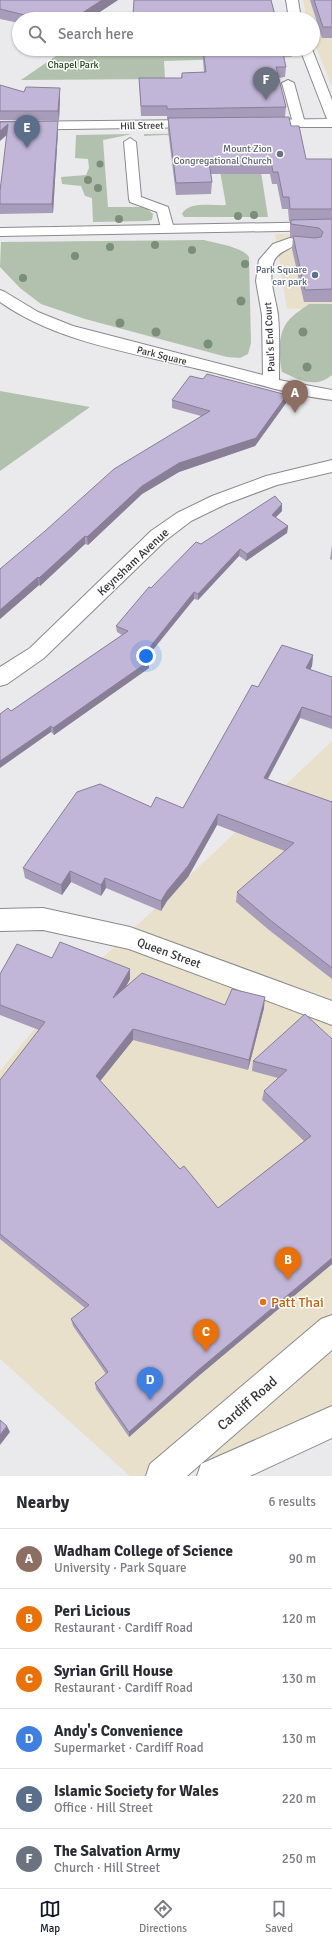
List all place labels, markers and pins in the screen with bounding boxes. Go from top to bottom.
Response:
pin: F [253,67,279,100]
pin: E [14,115,40,148]
place label: Mount Zion Congregational Church [174,143,272,167]
marker: Mount Zion Congregational Church [275,149,285,159]
place label: Park Square car park [256,264,307,288]
marker: Park Square car park [310,270,320,280]
pin: A [282,380,308,413]
pin: B [275,1247,301,1280]
place label: Patt Thai [271,1294,324,1311]
marker: Patt Thai [258,1297,268,1307]
pin: C [193,1319,219,1352]
pin: D [137,1367,163,1400]

